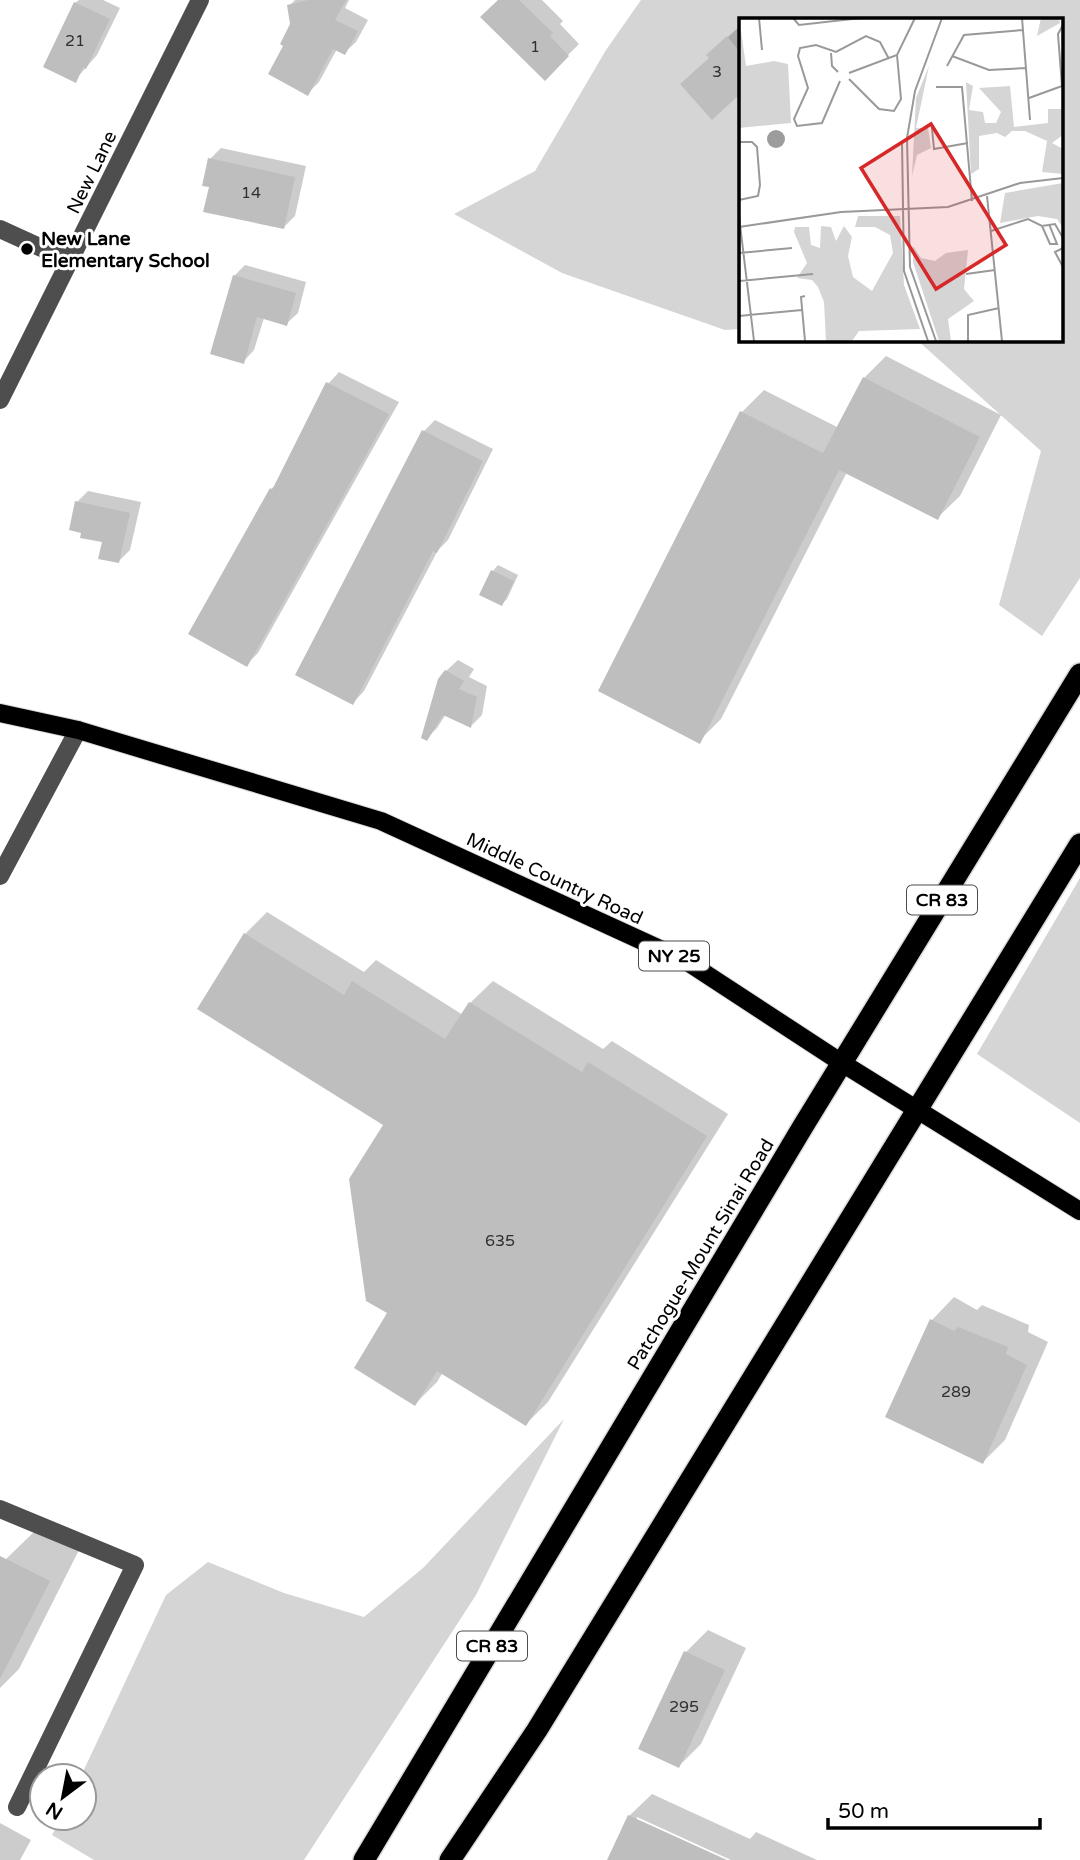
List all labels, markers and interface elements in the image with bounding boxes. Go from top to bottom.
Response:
inset map [739,18,1062,341]
house number: 21 [65,31,85,51]
house number: 1 [530,37,540,57]
house number: 3 [712,62,722,82]
street label: New Lane [62,127,121,218]
house number: 14 [241,183,261,203]
place label: New Lane Elementary School [41,228,210,273]
marker: New Lane Elementary School [19,241,35,257]
street label: Middle Country Road [463,828,646,929]
road number: CR 83 [907,886,977,915]
road number: NY 25 [639,942,709,971]
street label: Patchogue-Mount Sinai Road [623,1135,779,1374]
house number: 635 [485,1231,515,1251]
house number: 289 [941,1382,971,1402]
road number: CR 83 [457,1632,527,1660]
house number: 295 [669,1697,699,1717]
north arrow [28,1762,98,1832]
scale bar [828,1786,1040,1830]
text: N [42,1797,67,1824]
text: 50 m [838,1799,889,1824]

